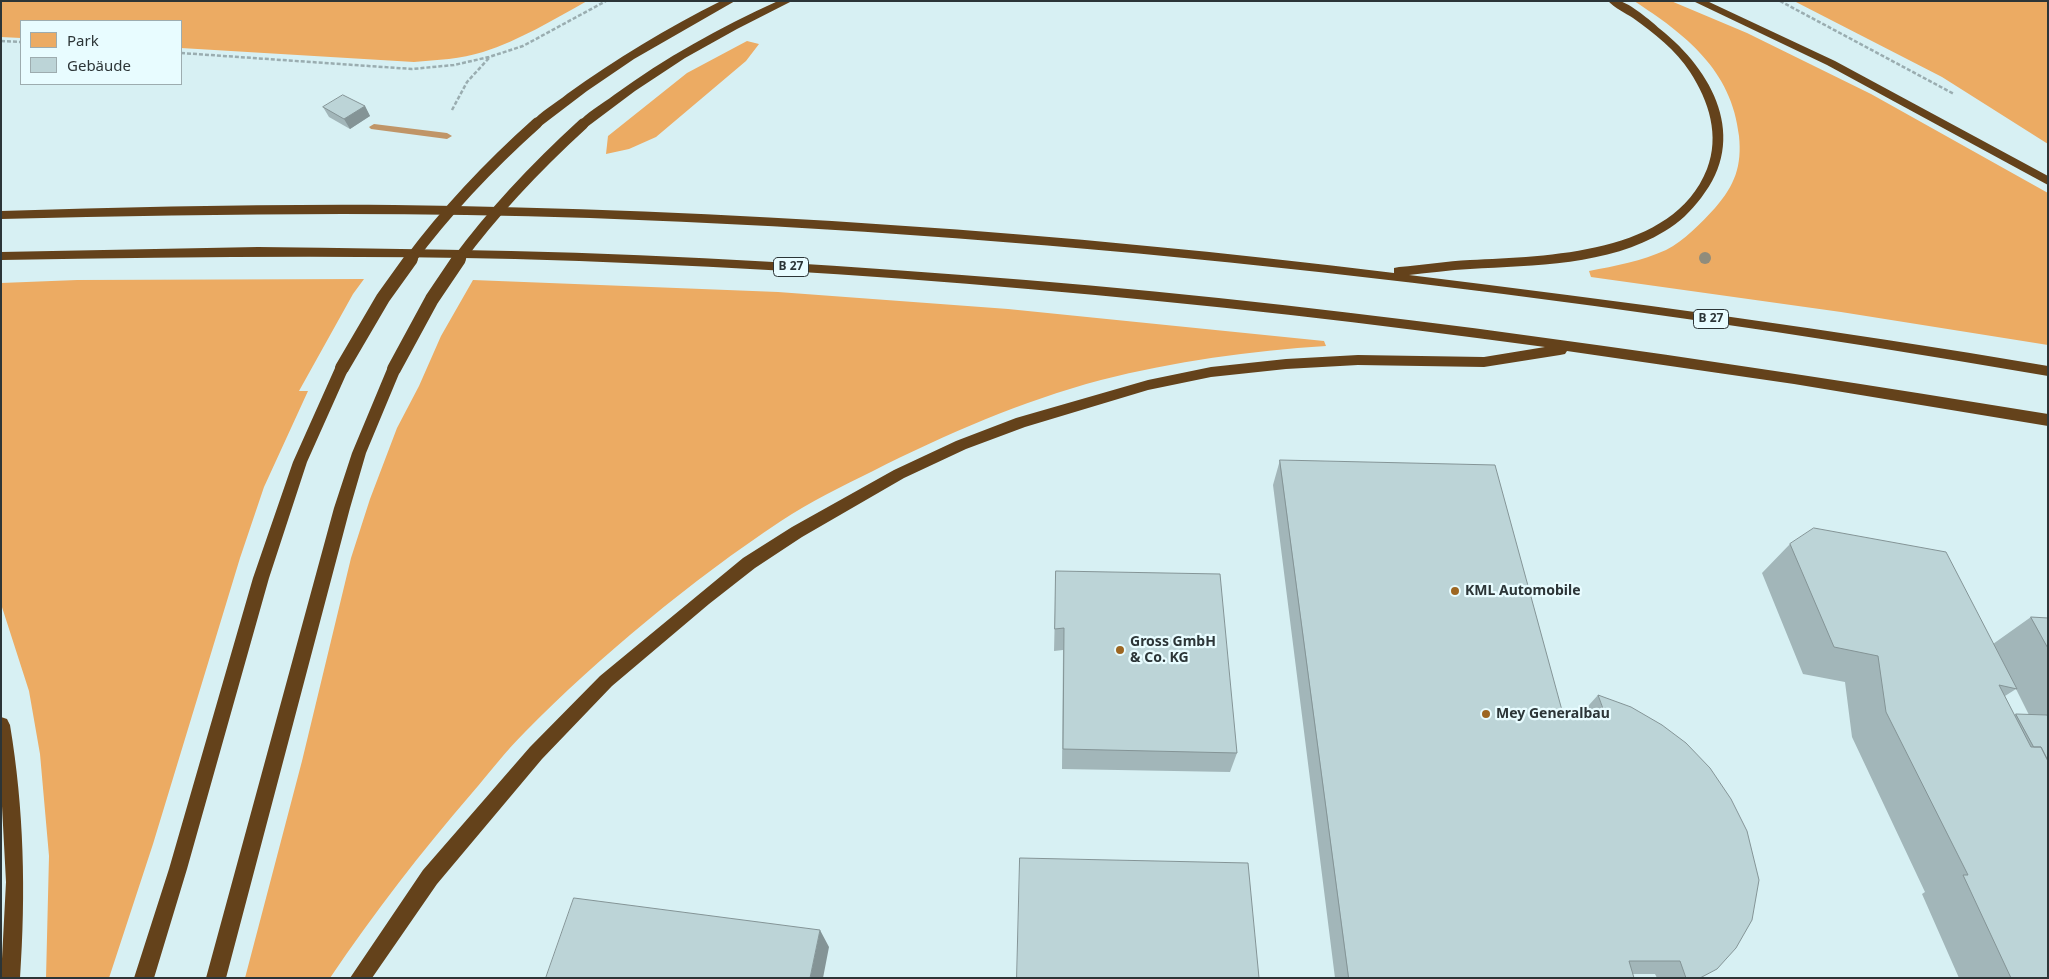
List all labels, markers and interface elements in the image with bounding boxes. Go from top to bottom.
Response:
legend [20,20,182,85]
text: Park [67,30,99,50]
text: Gebäude [67,55,131,75]
road number: B 27 [774,258,808,276]
road number: B 27 [1694,310,1728,328]
place label: KML Automobile [1465,583,1581,599]
marker: KML Automobile [1449,585,1461,597]
place label: Gross GmbH & Co. KG [1130,634,1216,666]
marker: Gross GmbH & Co. KG [1114,644,1126,656]
place label: Mey Generalbau [1496,706,1610,722]
marker: Mey Generalbau [1480,708,1492,720]

